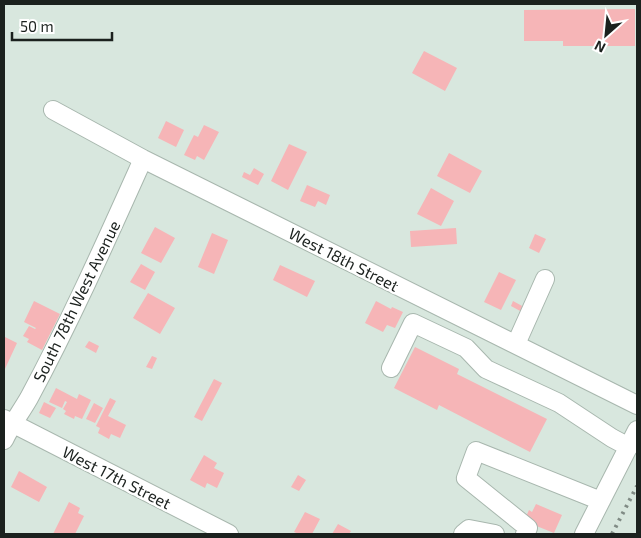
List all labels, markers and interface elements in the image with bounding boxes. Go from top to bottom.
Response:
scale bar [12,10,112,42]
north arrow [581,10,631,60]
text: 50 m [20,17,54,35]
text: N [592,37,608,57]
street label: South 78th West Avenue [29,217,123,385]
street label: West 18th Street [286,223,402,295]
street label: West 17th Street [60,441,174,513]

